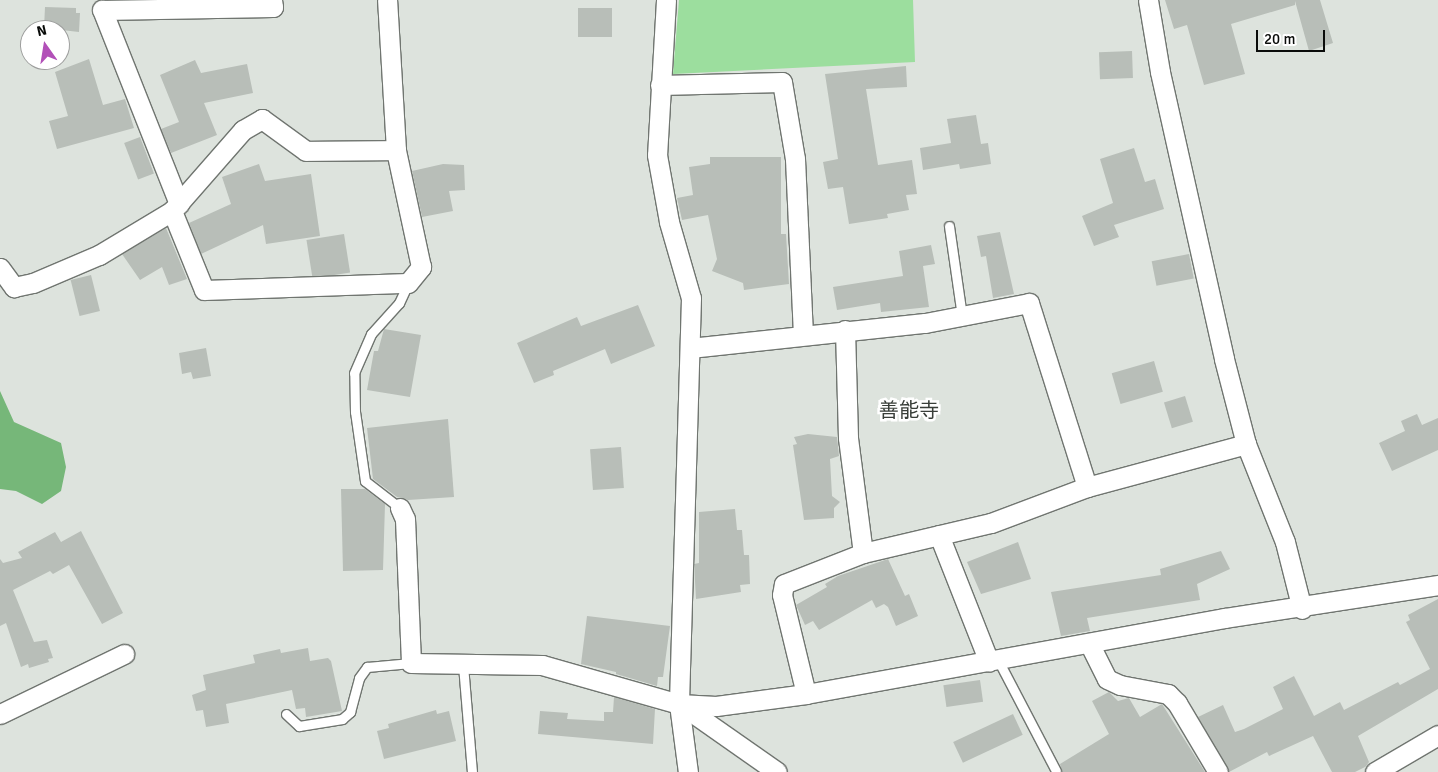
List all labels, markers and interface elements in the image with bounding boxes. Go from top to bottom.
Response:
north arrow [20,20,70,70]
scale bar [1258,20,1327,52]
text: N [35,21,48,40]
text: 20 m [1264,30,1295,48]
district label: 善能寺 [879,398,939,422]

